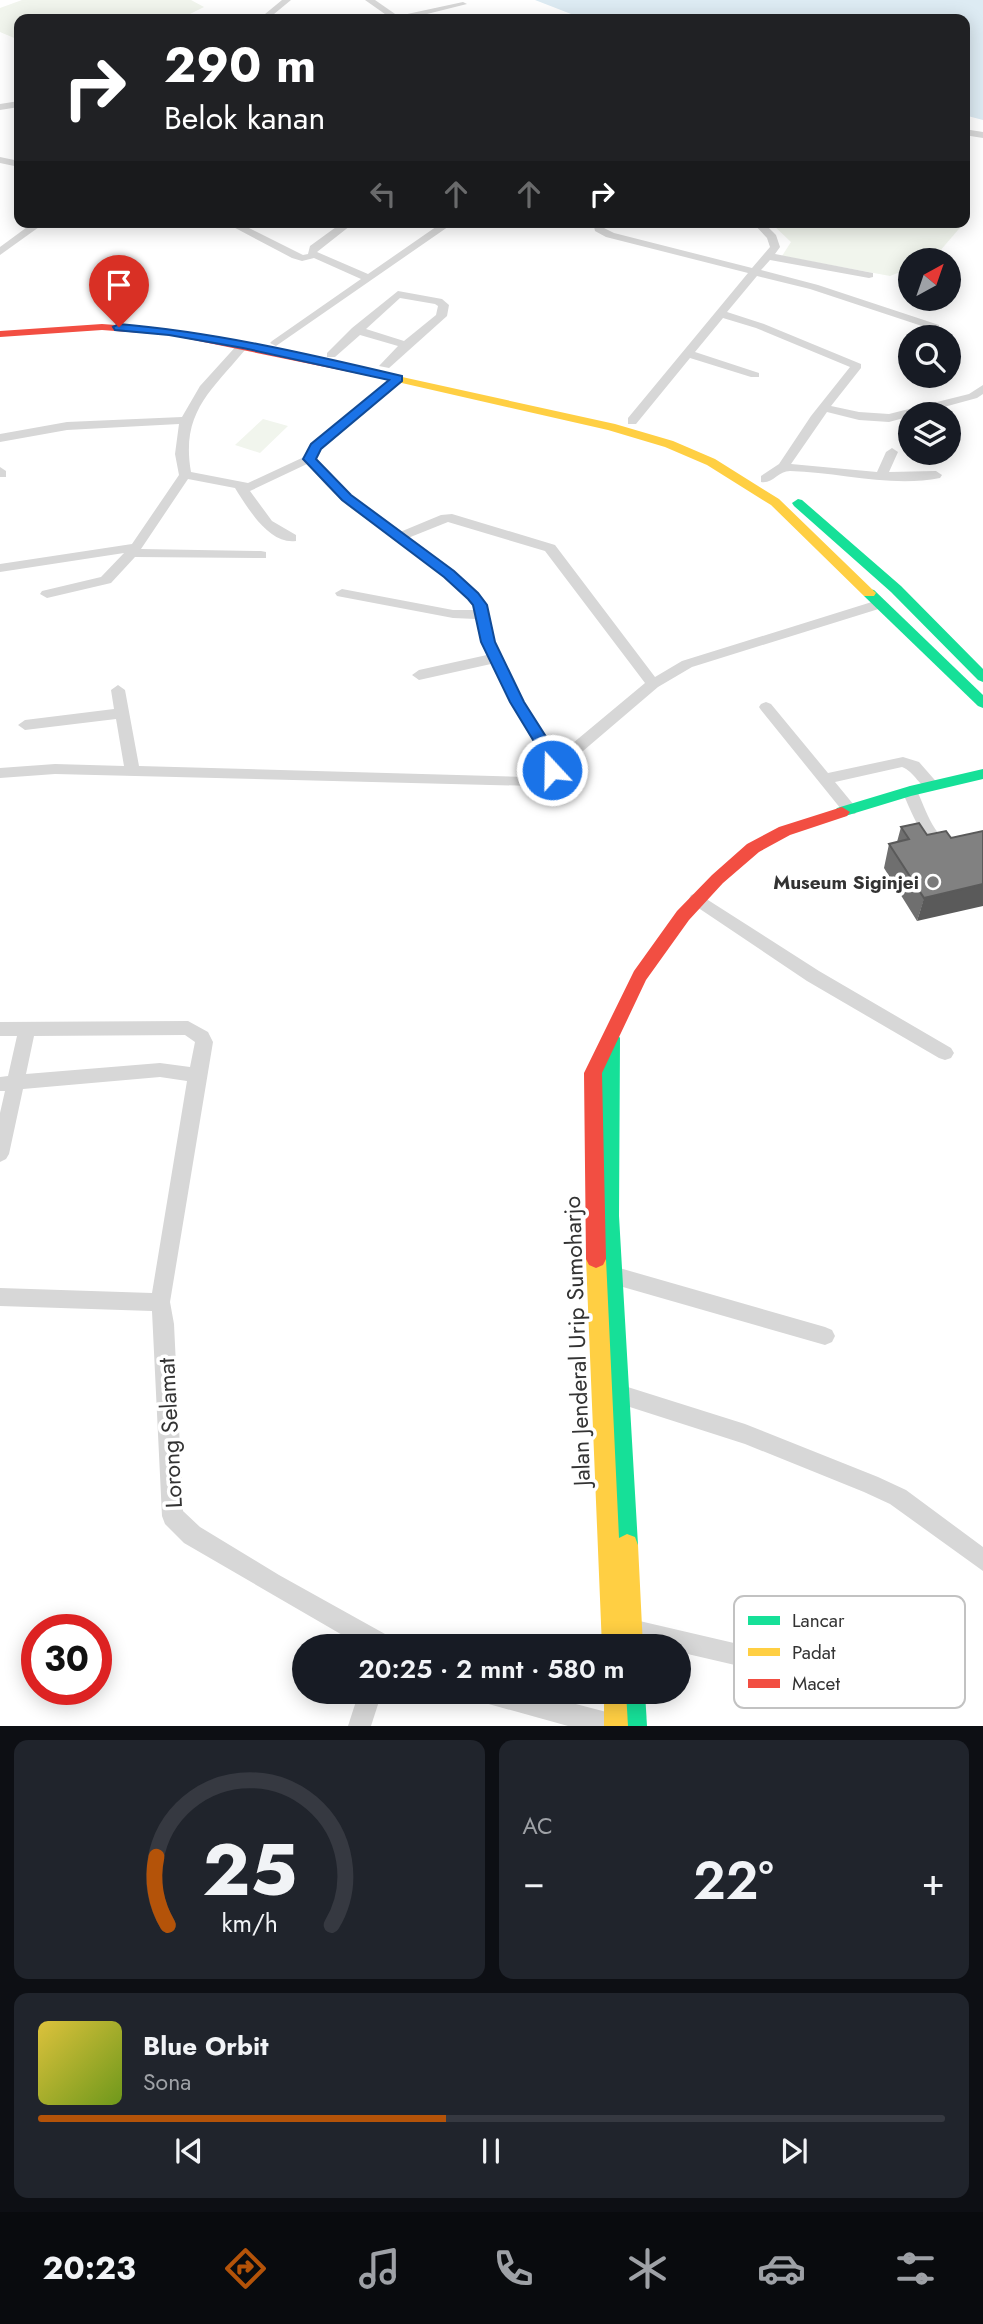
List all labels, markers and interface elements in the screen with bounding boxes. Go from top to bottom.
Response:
text: 290 m [164,30,316,100]
icon: right [49,42,140,133]
text: Belok kanan [164,95,325,141]
icon: left [364,175,402,213]
icon: ahead [437,175,475,213]
icon: ahead [510,175,548,213]
icon: right [583,175,621,213]
north arrow [898,248,961,312]
map controls [898,248,961,465]
pin [89,255,149,327]
icon: arrive [100,266,138,304]
button: search [898,325,961,388]
button: layers [898,402,961,465]
position arrow [515,733,589,807]
place label: Museum Siginjei [773,869,919,896]
marker: Museum Siginjei [925,874,941,890]
street label: Jalan Jenderal Urip Sumoharjo [555,1195,599,1490]
street label: Lorong Selamat [149,1357,191,1509]
legend [734,1596,965,1708]
text: Lancar [792,1607,845,1634]
speed limit sign: 30 [21,1614,112,1705]
text: Padat [792,1639,836,1666]
text: 20:25 · 2 mnt · 580 m [359,1650,624,1688]
text: Macet [792,1670,840,1697]
text: AC [523,1809,553,1843]
text: 25 [202,1818,297,1923]
text: 22° [693,1843,774,1919]
text: − [523,1854,545,1909]
text: + [922,1854,945,1909]
text: km/h [221,1905,278,1941]
text: Blue Orbit [143,2027,268,2065]
text: Sona [143,2065,191,2099]
icon: previous [170,2132,208,2170]
icon: pause [472,2132,510,2170]
icon: next [775,2132,813,2170]
icon: directions [221,2244,270,2293]
icon: music [355,2244,404,2293]
icon: phone [489,2244,538,2293]
icon: climate [623,2244,672,2293]
icon: car [757,2244,806,2293]
icon: filters [891,2244,940,2293]
text: 20:23 [43,2245,136,2291]

